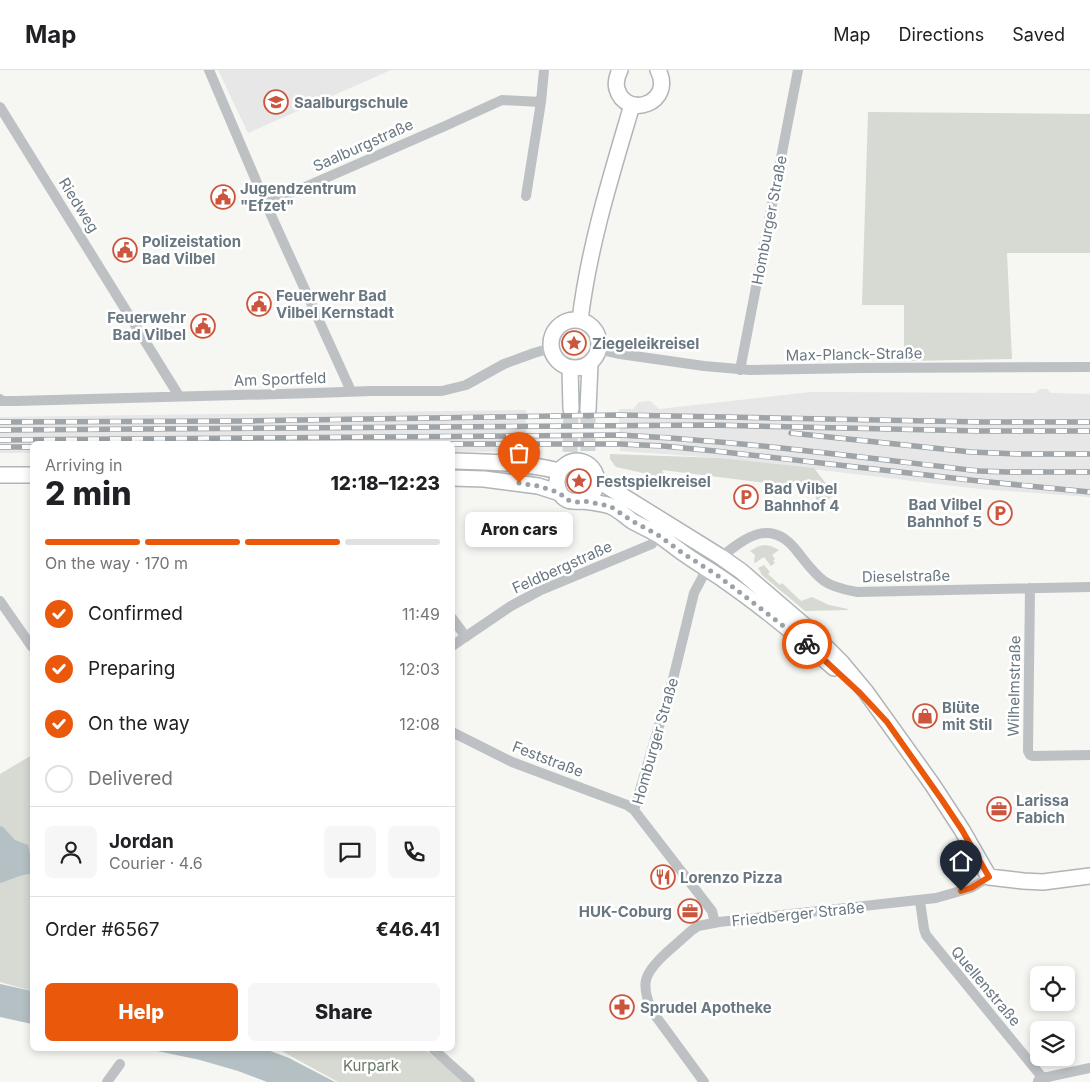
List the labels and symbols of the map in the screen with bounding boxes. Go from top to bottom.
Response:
school or university icon: Saalburgschule [263,89,289,115]
place label: Saalburgschule [294,93,408,112]
street label: Saalburgstraße [310,114,416,176]
street label: Homburger Straße [747,154,791,286]
street label: Riedweg [55,174,103,236]
place label: Jugendzentrum "Efzet" [240,179,357,215]
public building icon: Jugendzentrum "Efzet" [210,184,236,210]
place label: Polizeistation Bad Vilbel [142,232,241,268]
public building icon: Polizeistation Bad Vilbel [112,237,138,263]
place label: Feuerwehr Bad Vilbel Kernstadt [276,286,394,322]
public building icon: Feuerwehr Bad Vilbel Kernstadt [246,291,272,317]
place label: Feuerwehr Bad Vilbel [107,308,186,344]
public building icon: Feuerwehr Bad Vilbel [190,313,216,339]
place icon: Ziegeleikreisel [561,330,587,356]
place label: Ziegeleikreisel [592,334,699,353]
street label: Max-Planck-Straße [785,343,923,365]
street label: Am Sportfeld [233,368,327,390]
pin [498,432,540,483]
place icon: Festspielkreisel [566,468,592,494]
place label: Festspielkreisel [596,472,711,491]
place label: Bad Vilbel Bahnhof 4 [764,479,840,515]
parking icon: Bad Vilbel Bahnhof 4 [733,484,759,510]
place label: Bad Vilbel Bahnhof 5 [907,495,982,531]
parking icon: Bad Vilbel Bahnhof 5 [987,500,1013,526]
callout: Aron cars [465,513,573,548]
street label: Feldbergstraße [509,537,615,597]
street label: Dieselstraße [862,566,950,586]
courier [782,619,832,669]
street label: Wilhelmstraße [1004,635,1024,737]
street label: Homburger Straße [628,675,682,807]
place label: Blüte mit Stil [942,698,992,734]
shop icon: Blüte mit Stil [912,703,938,729]
street label: Feststraße [510,737,586,781]
place label: Larissa Fabich [1016,791,1069,827]
office icon: Larissa Fabich [986,796,1012,822]
pin [940,840,982,891]
restaurant icon: Lorenzo Pizza [650,864,676,890]
place label: Lorenzo Pizza [680,868,782,887]
office icon: HUK-Coburg [677,898,703,924]
street label: Friedberger Straße [731,898,865,930]
place label: HUK-Coburg [579,902,672,921]
street label: Quellenstraße [947,942,1025,1030]
pharmacy icon: Sprudel Apotheke [609,994,635,1020]
place label: Sprudel Apotheke [640,998,772,1017]
park label: Kurpark [343,1056,400,1075]

